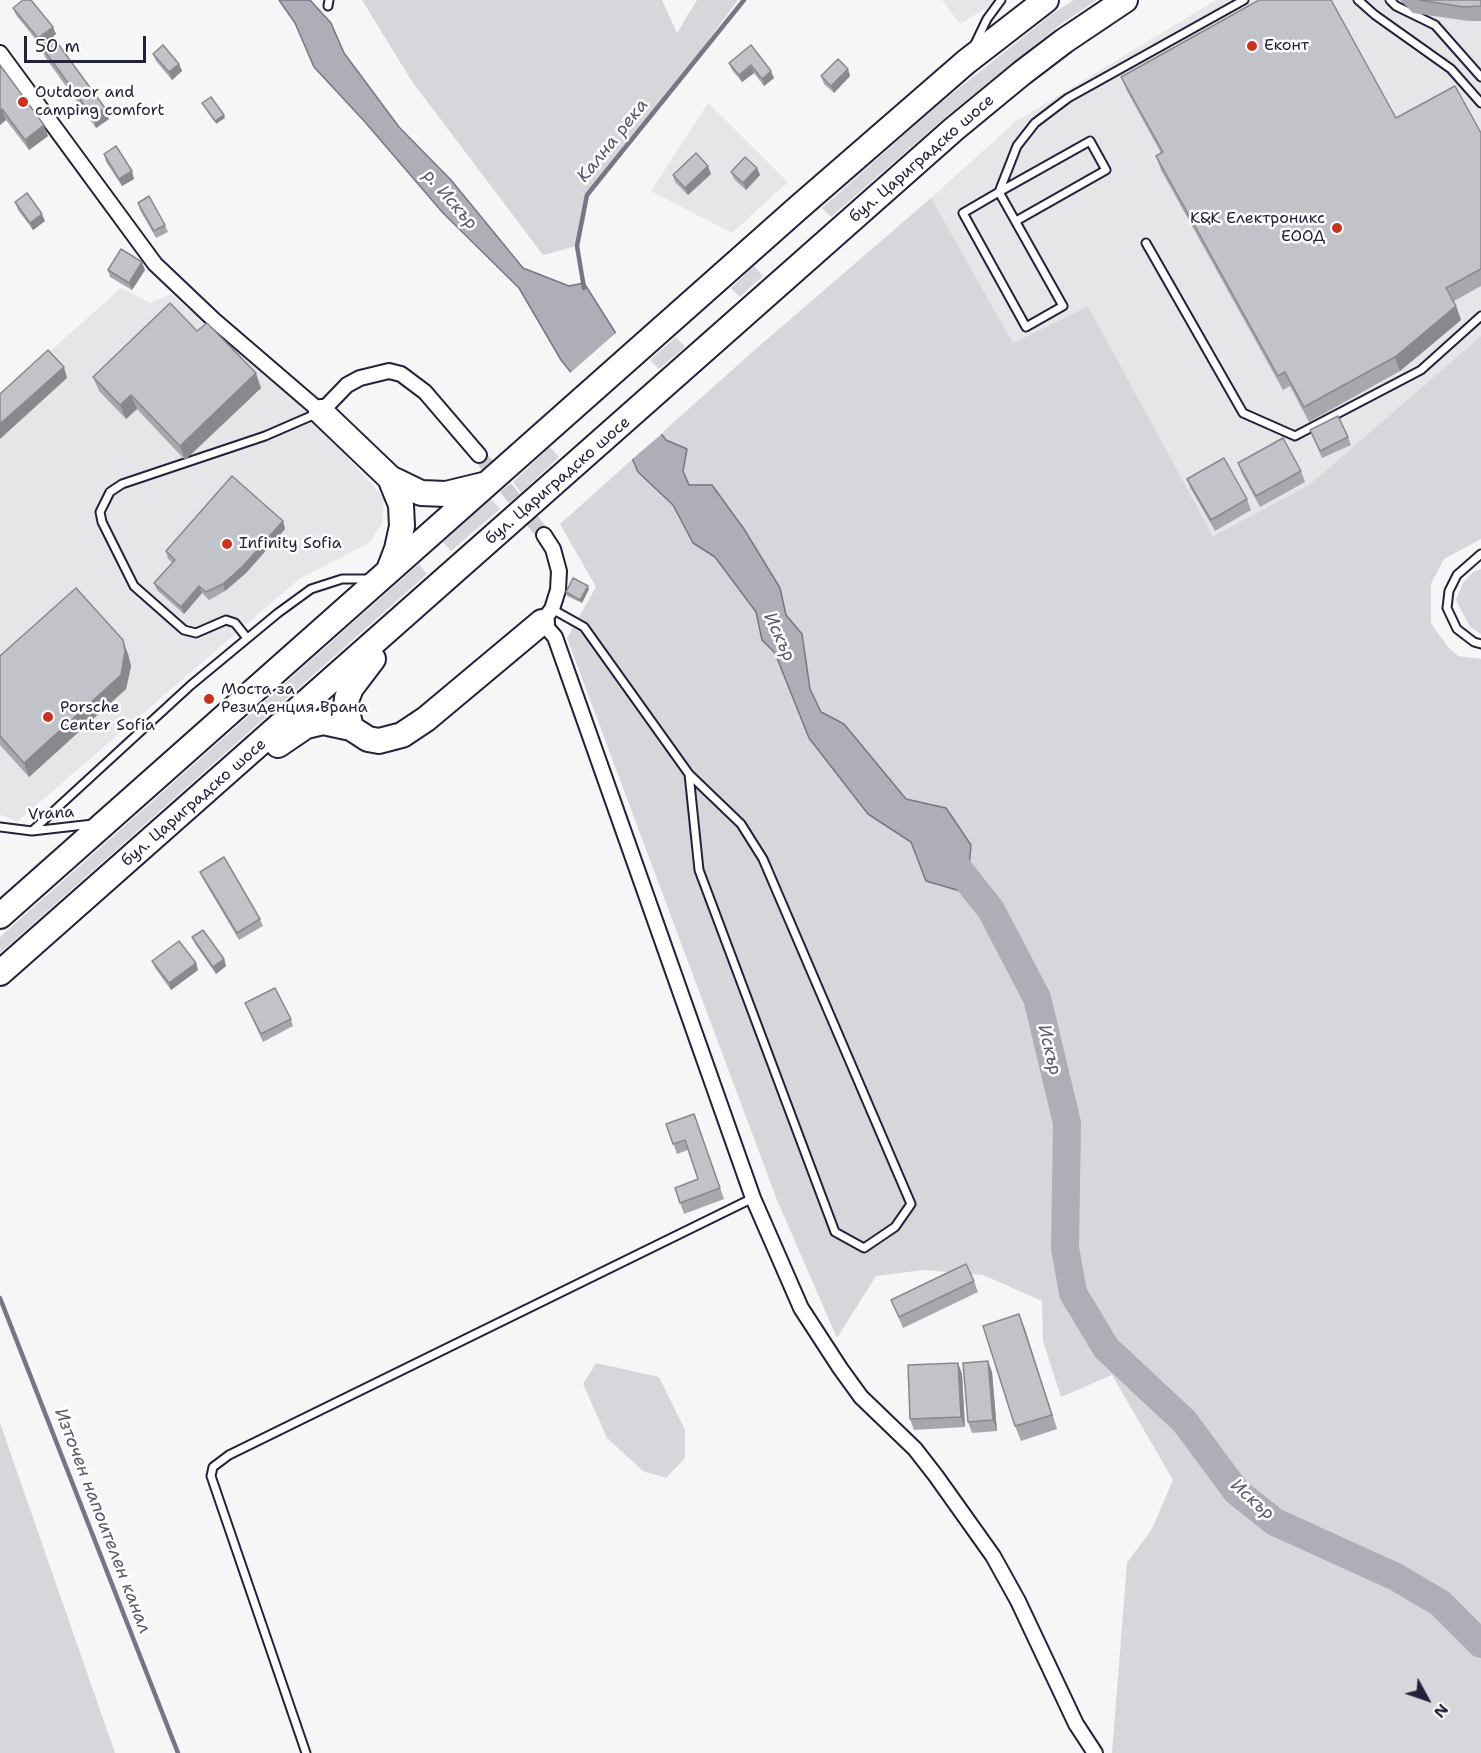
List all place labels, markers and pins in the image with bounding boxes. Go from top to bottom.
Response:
place label: Еконт [1264,36,1309,56]
marker: Еконт [1245,39,1259,53]
place label: Outdoor and camping comfort [35,83,165,121]
marker: Outdoor and camping comfort [16,95,30,109]
place label: K&K Електроникс ЕООД [1190,209,1325,247]
marker: K&K Електроникс ЕООД [1330,221,1344,235]
place label: Infinity Sofia [239,534,342,554]
marker: Infinity Sofia [220,537,234,551]
place label: Моста за Резиденция Врана [221,680,368,718]
marker: Моста за Резиденция Врана [202,692,216,706]
place label: Porsche Center Sofia [60,698,155,736]
marker: Porsche Center Sofia [41,710,55,724]

